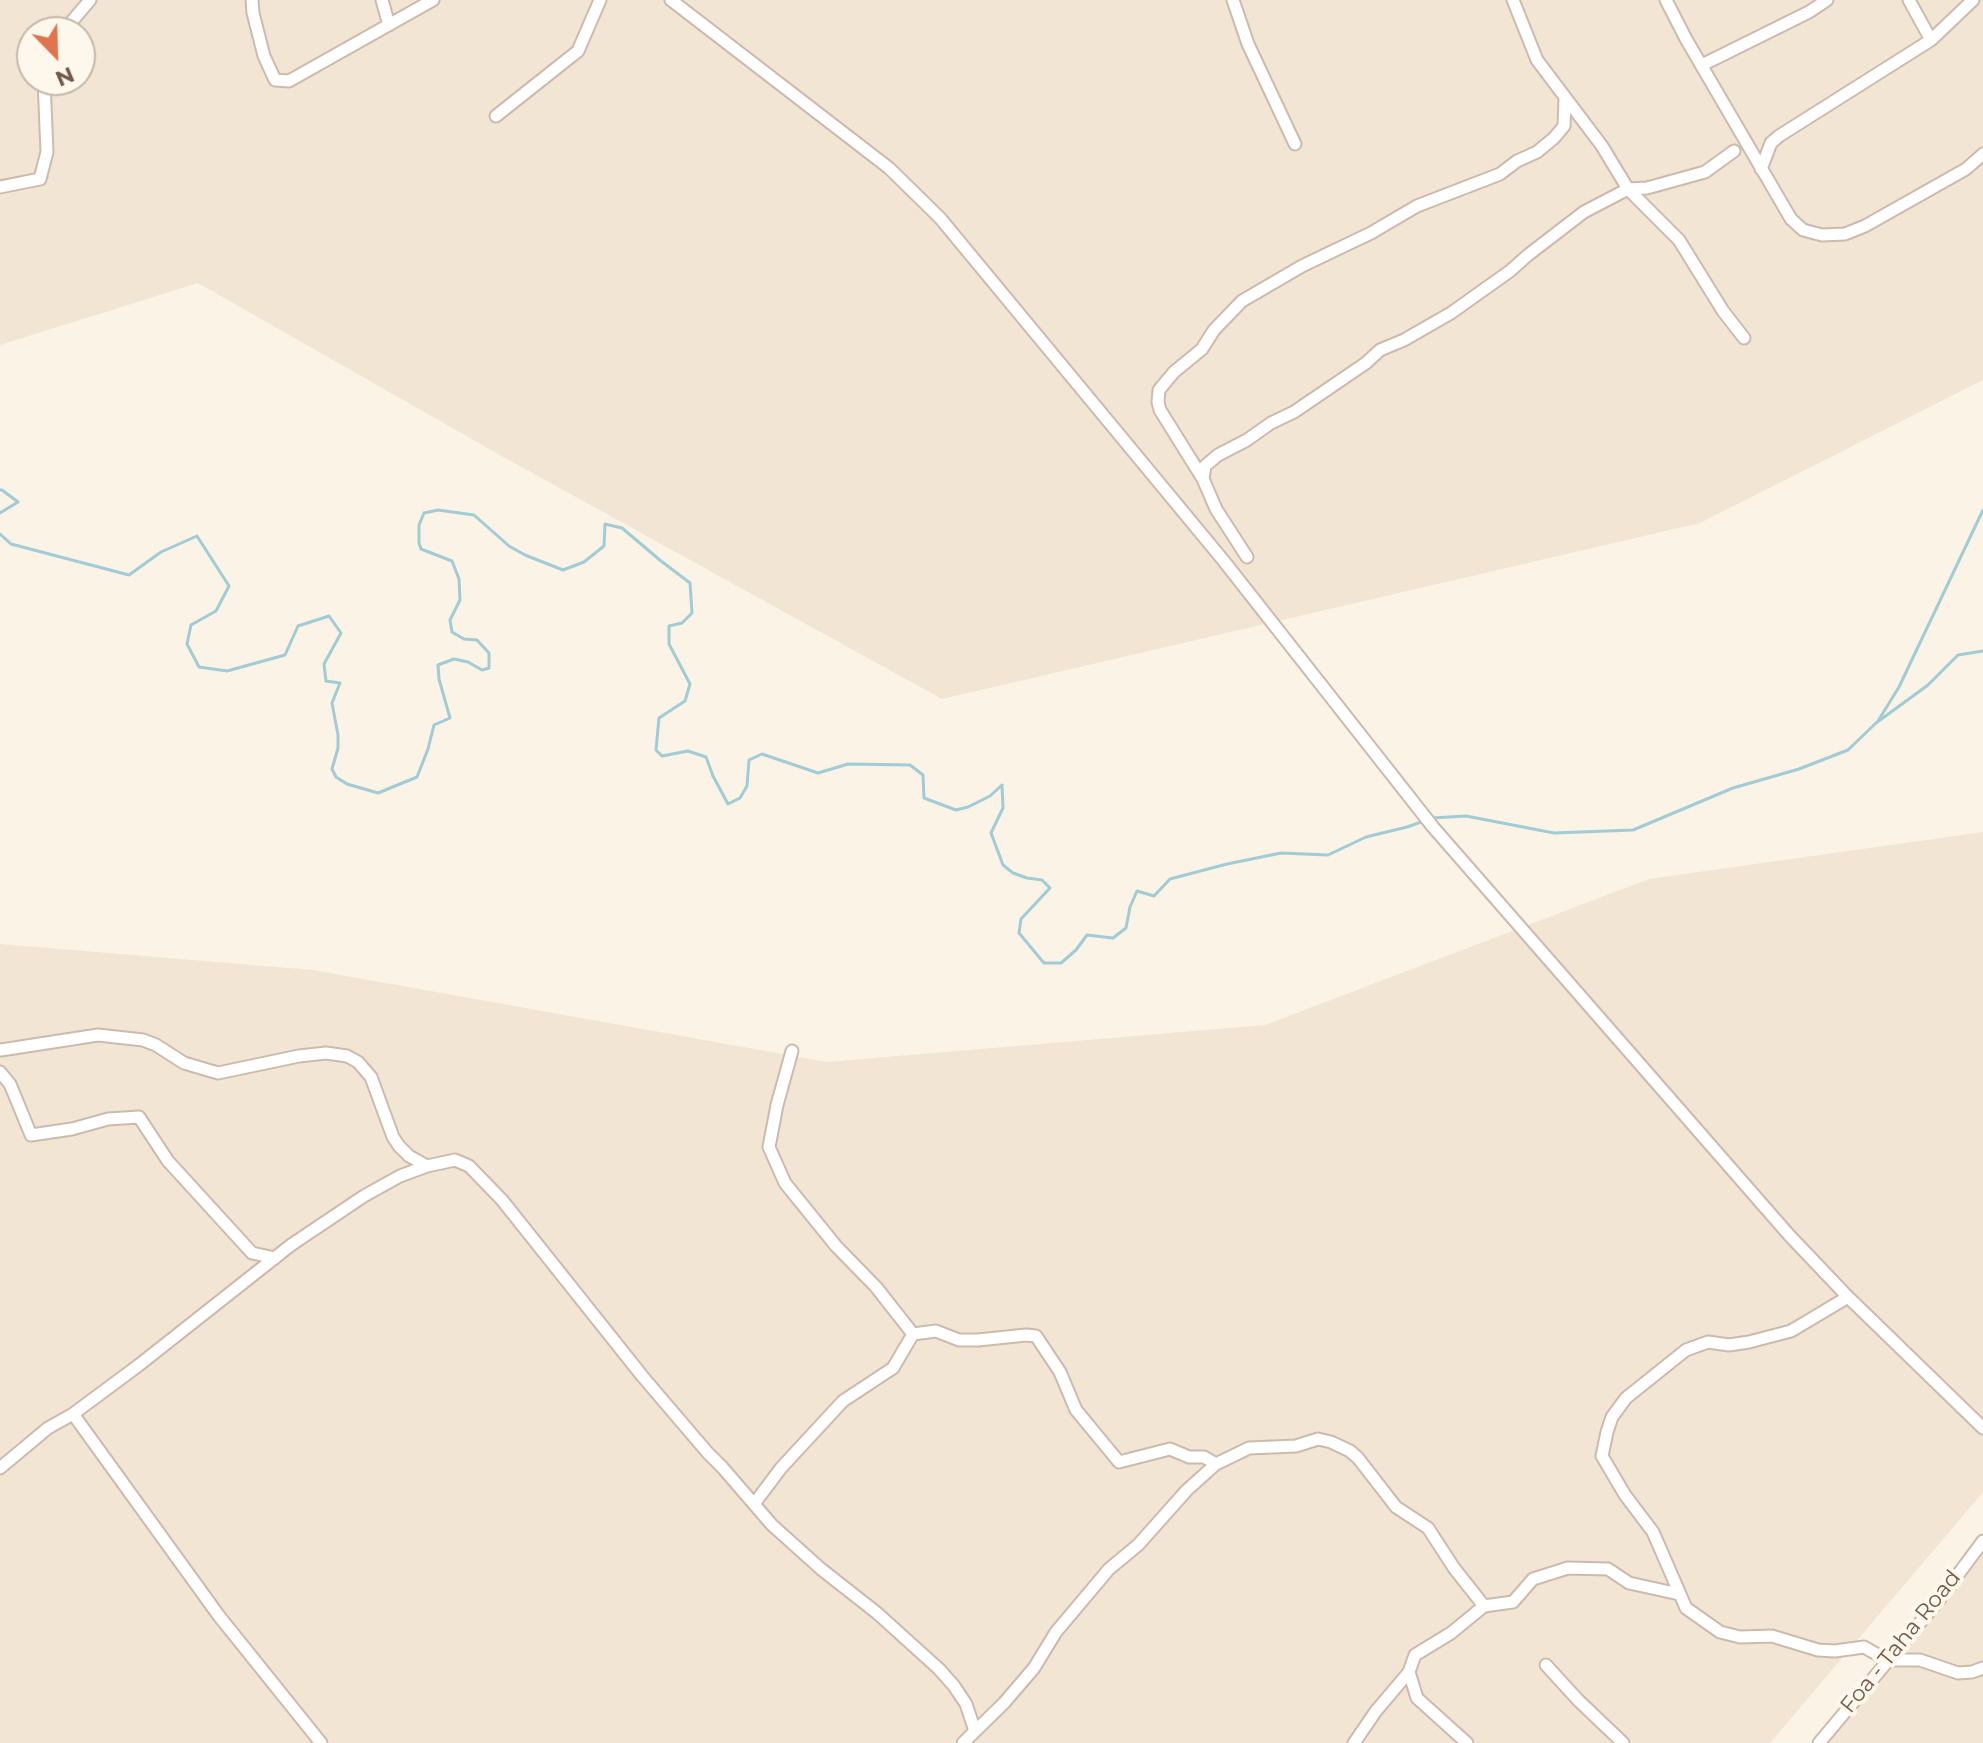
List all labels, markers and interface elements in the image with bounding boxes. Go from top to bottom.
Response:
north arrow [16,16,96,96]
text: N [51,61,78,93]
street label: Foa - Taha Road [1835,1565,1967,1719]

